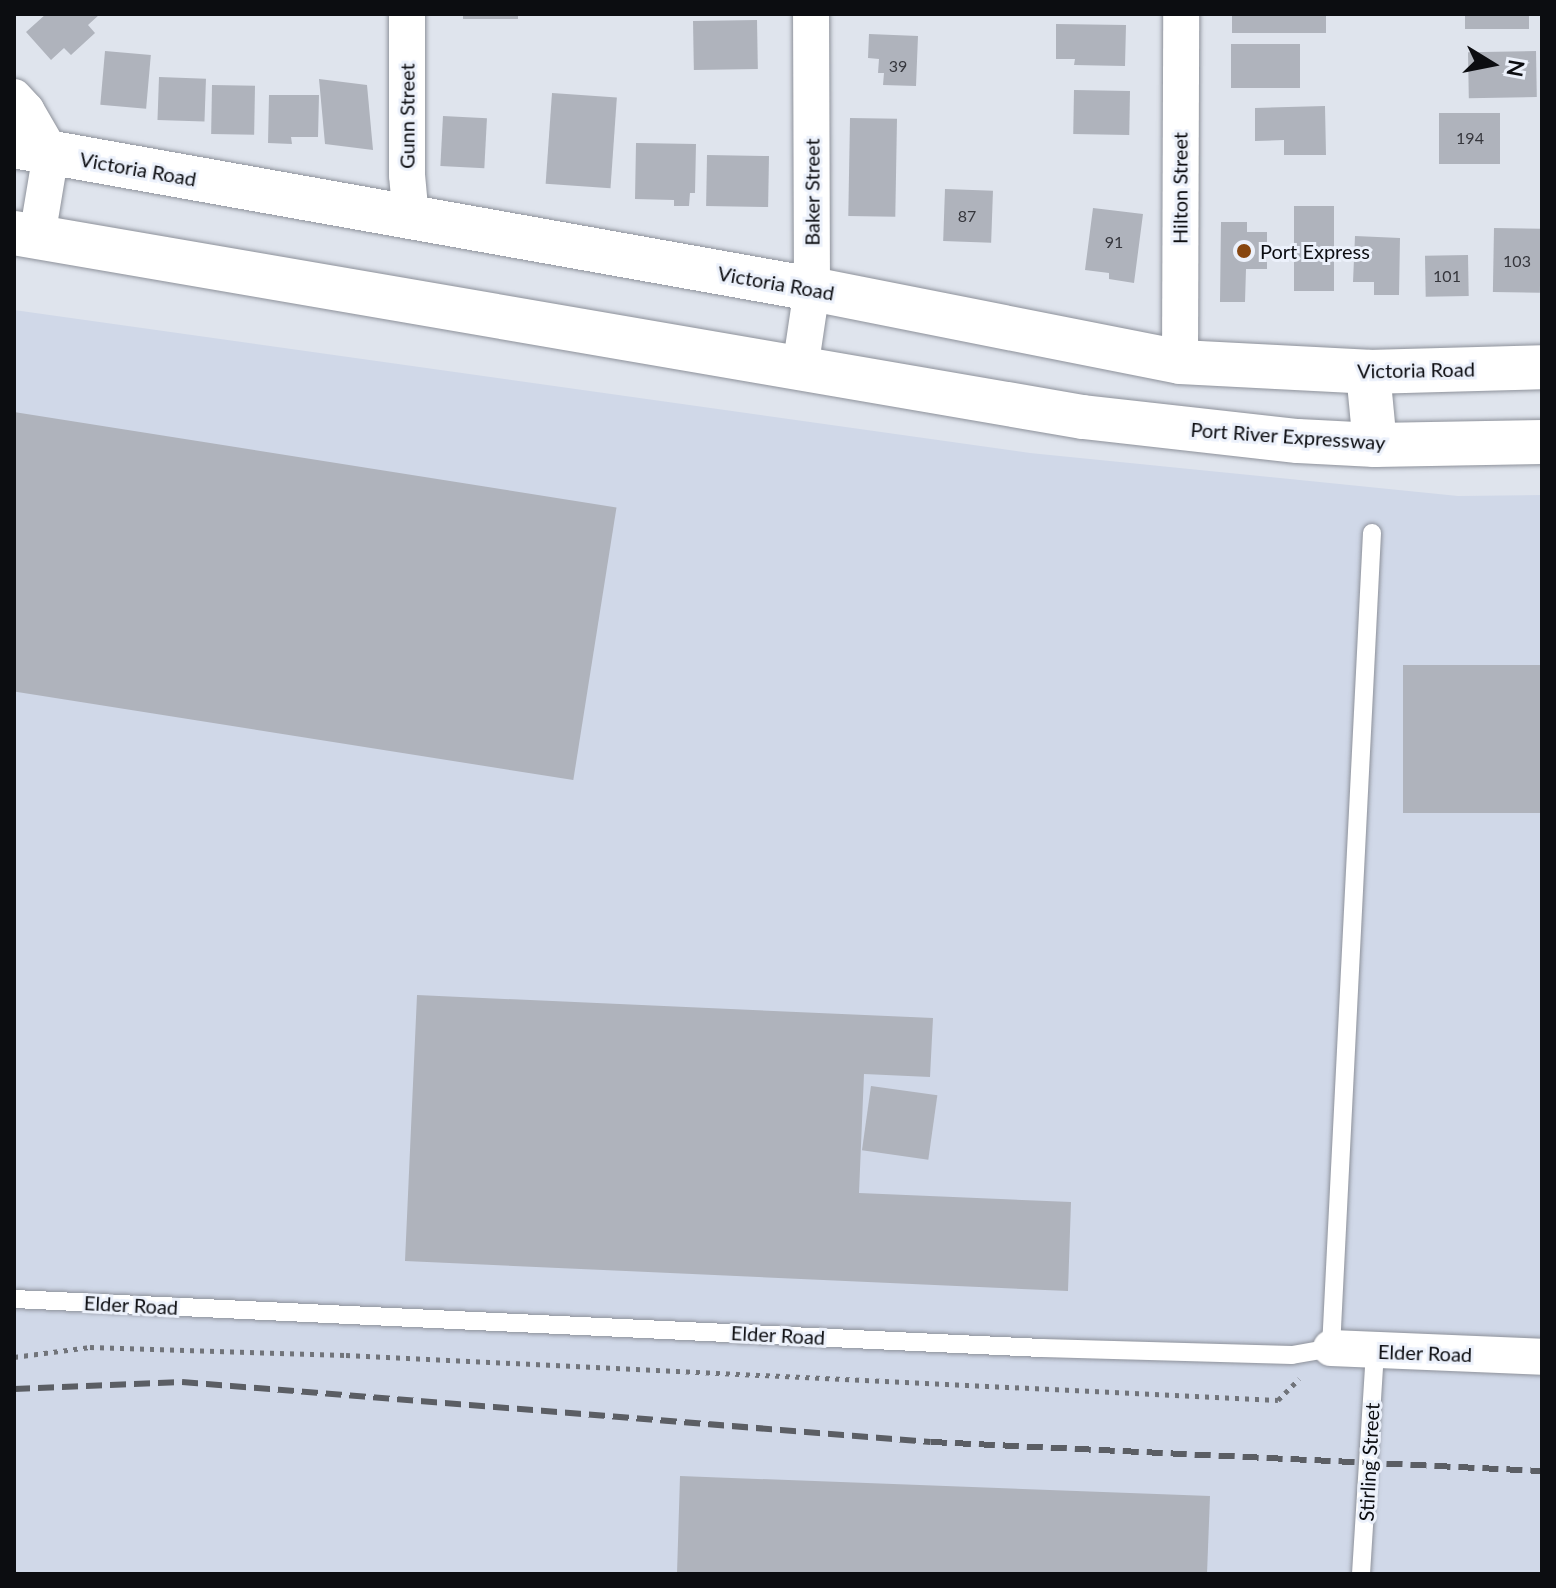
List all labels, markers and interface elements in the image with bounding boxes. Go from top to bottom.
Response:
north arrow [1452,24,1532,104]
house number: 39 [889,56,907,76]
text: N [1501,58,1531,79]
street label: Gunn Street [395,63,419,169]
house number: 194 [1456,128,1484,148]
street label: Hilton Street [1168,132,1192,244]
street label: Baker Street [800,138,824,246]
street label: Victoria Road [78,147,198,191]
house number: 87 [958,206,976,226]
house number: 91 [1105,232,1123,252]
place label: Port Express [1260,239,1370,263]
marker: Port Express [1235,242,1253,260]
house number: 103 [1503,251,1531,271]
street label: Victoria Road [716,261,836,305]
house number: 101 [1433,266,1461,286]
street label: Victoria Road [1357,357,1475,383]
street label: Port River Expressway [1190,417,1386,455]
street label: Elder Road [83,1291,179,1319]
street label: Elder Road [730,1321,826,1349]
street label: Elder Road [1377,1339,1473,1367]
street label: Stirling Street [1354,1402,1384,1522]

